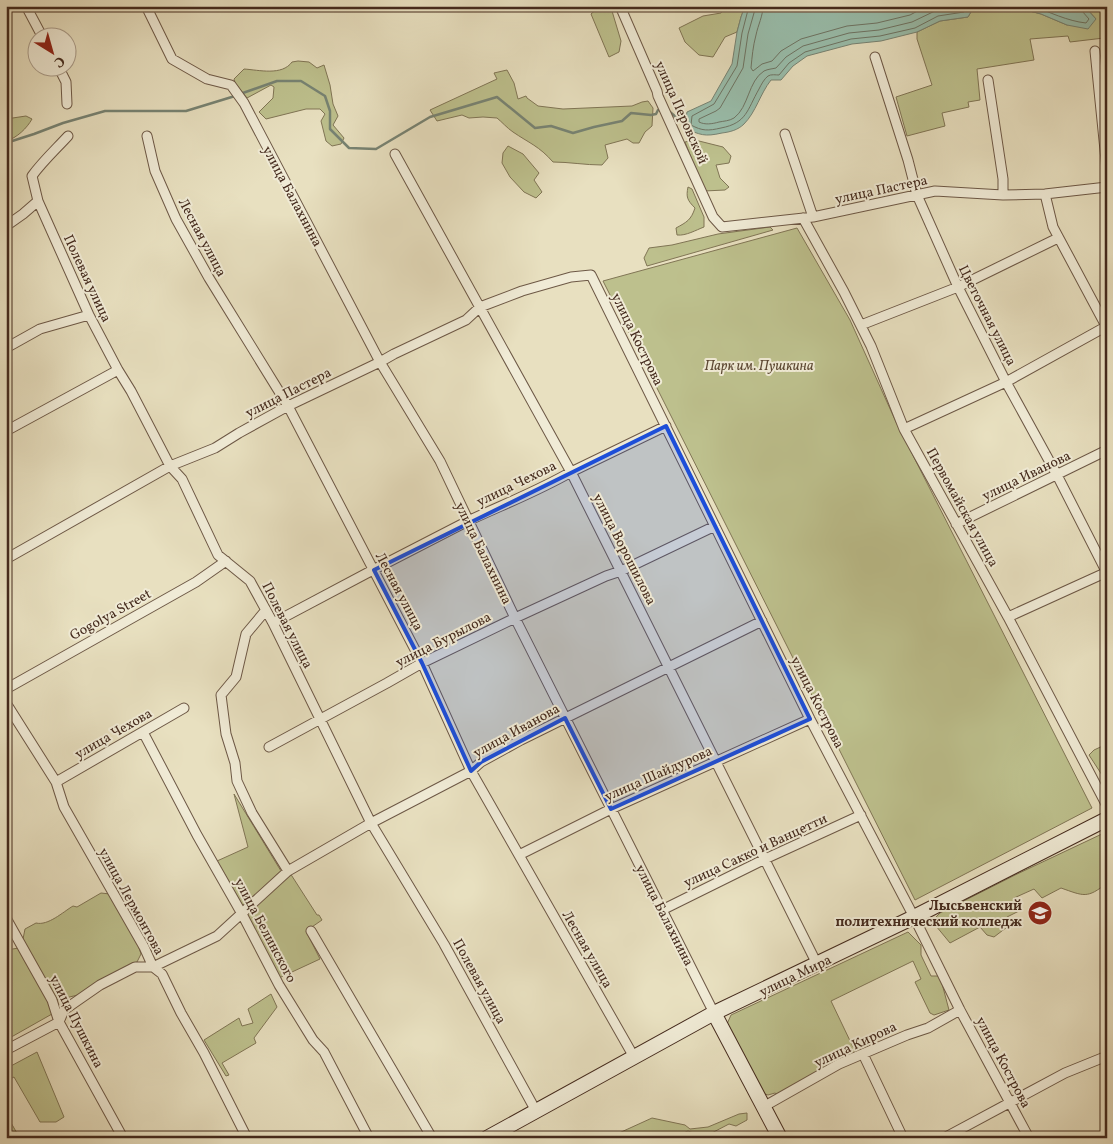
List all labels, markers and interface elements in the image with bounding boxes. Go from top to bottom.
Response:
north arrow [28,28,78,78]
text: С [50,51,68,71]
street label: улица Перовской [649,58,712,168]
street label: улица Балахнина [257,143,326,250]
street label: улица Пастера [833,171,929,210]
street label: Лесная улица [173,195,230,280]
street label: Полевая улица [58,232,115,326]
street label: Цветочная улица [953,262,1020,369]
street label: улица Кострова [606,290,667,389]
park label: Парк им. Пушкина [704,357,814,376]
street label: улица Пастера [242,363,335,423]
street label: Первомайская улица [921,445,1002,571]
street label: улица Иванова [979,447,1074,506]
street label: улица Чехова [474,457,560,512]
street label: улица Ворошилова [587,491,660,609]
street label: улица Балахнина [450,499,516,608]
street label: Лесная улица [370,549,427,634]
street label: Полевая улица [257,579,317,672]
street label: Gogolya Street [67,585,155,646]
street label: улица Бурылова [393,608,495,673]
street label: улица Кострова [785,653,848,752]
street label: улица Иванова [470,700,564,763]
street label: улица Чехова [71,704,156,764]
street label: улица Шайдурова [602,742,716,807]
street label: улица Сакко и Ванцетти [681,810,831,893]
street label: улица Лермонтова [93,845,168,959]
street label: улица Балахнина [630,862,697,970]
street label: улица Белинского [229,875,300,986]
place label: Лысьвенский политехнический колледж [835,897,1022,932]
school or university icon: Лысьвенский политехнический колледж [1027,900,1053,926]
street label: Лесная улица [557,908,617,992]
street label: Полевая улица [447,936,510,1028]
street label: улица Мира [756,951,835,1002]
street label: улица Пушкина [44,972,107,1072]
street label: улица Кострова [971,1014,1035,1112]
street label: улица Кирова [811,1018,900,1073]

